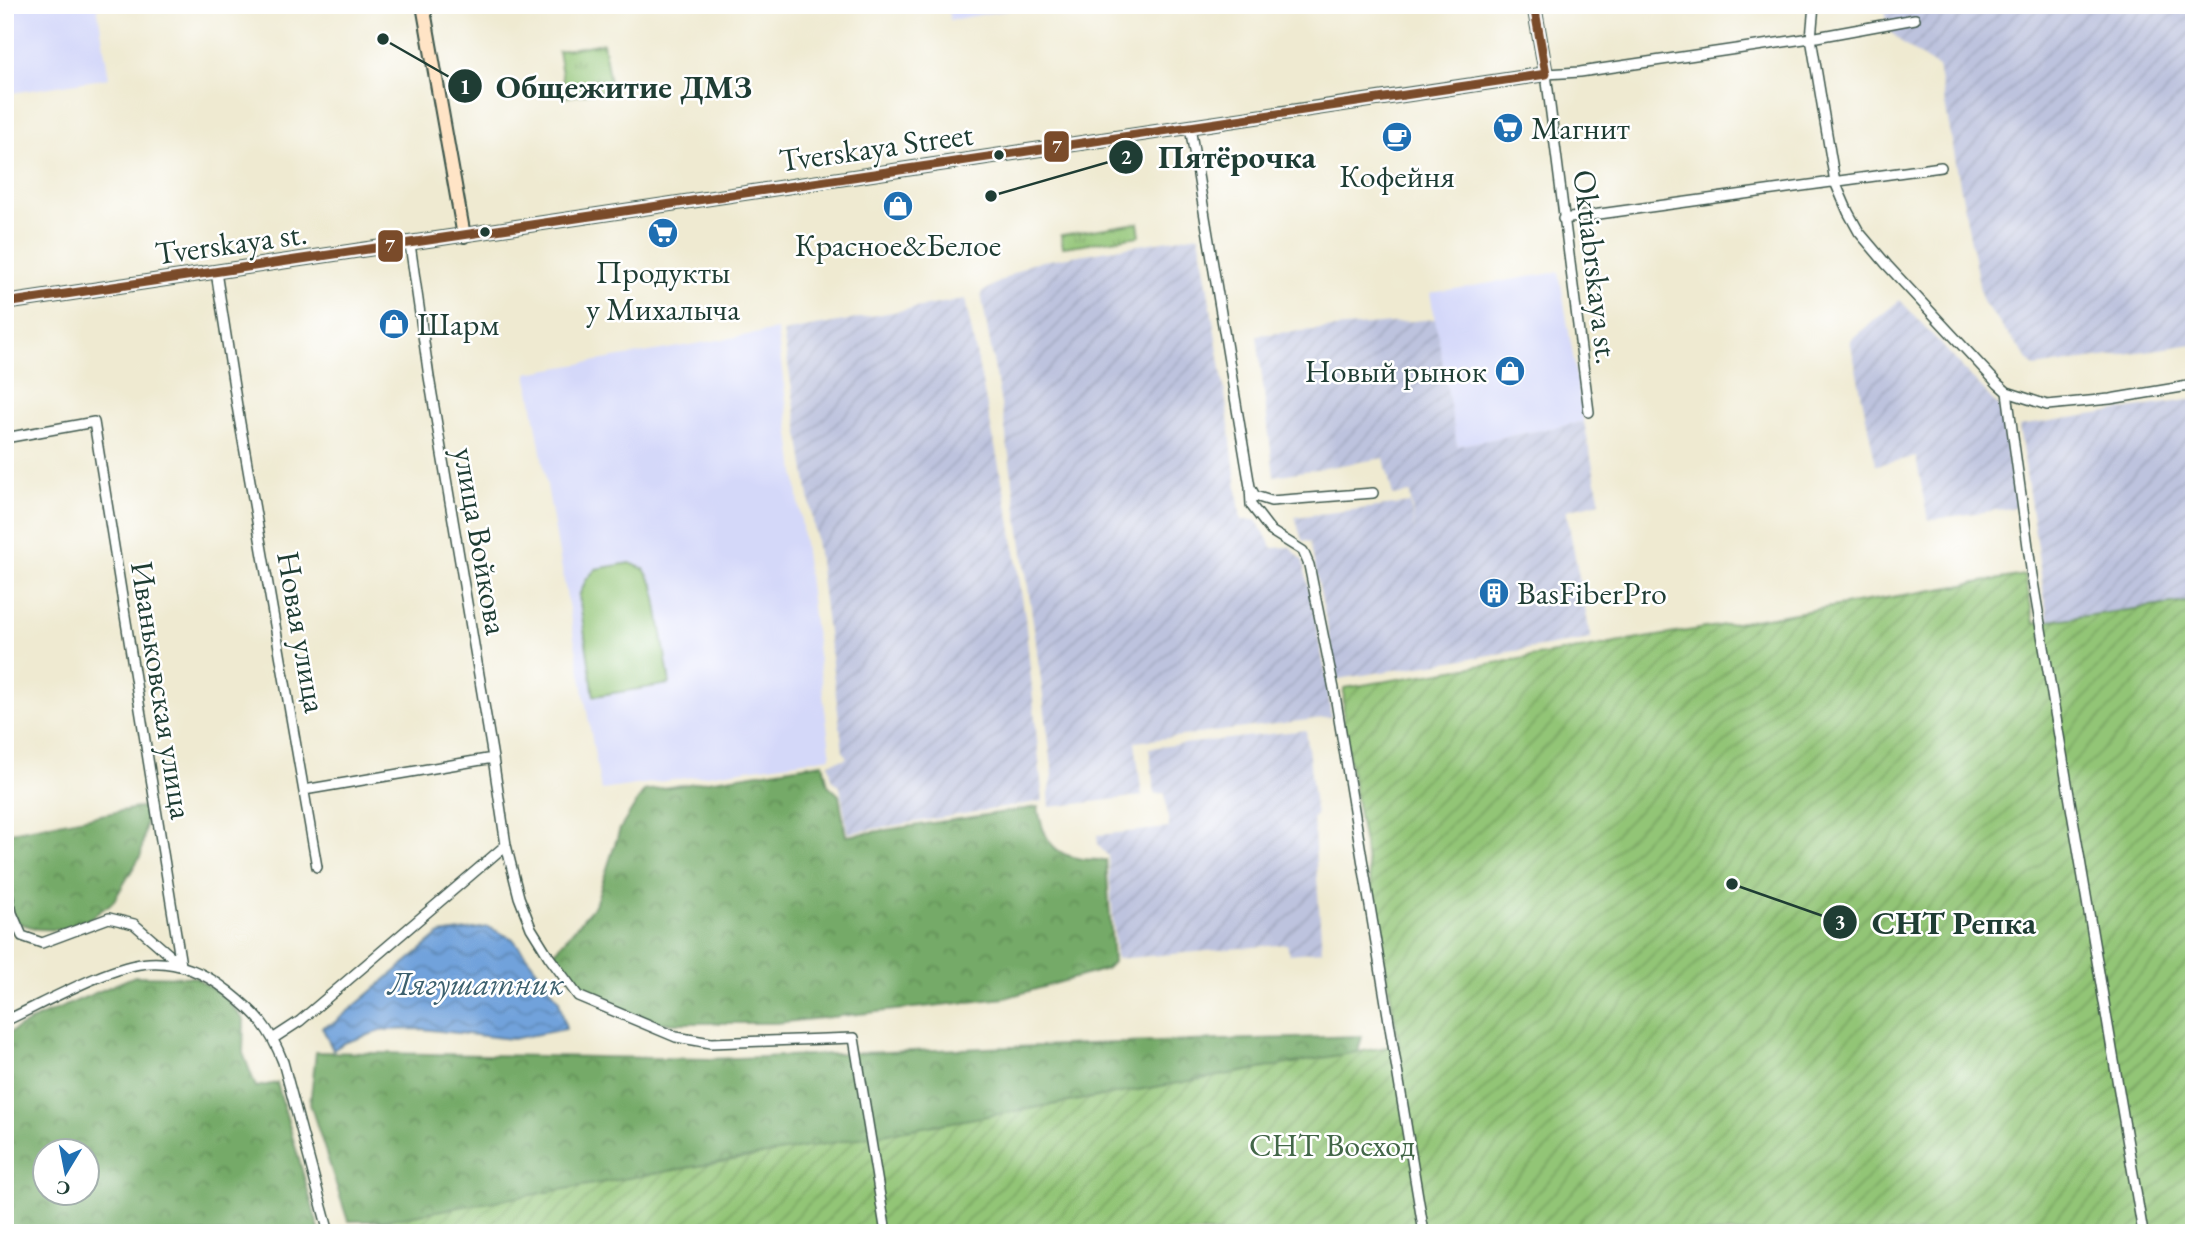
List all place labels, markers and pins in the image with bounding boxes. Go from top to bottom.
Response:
callout: Общежитие ДМЗ [447,59,767,113]
place label: Магнит [1531,107,1630,149]
supermarket icon: Магнит [1491,111,1525,145]
cafe icon: Кофейня [1380,120,1414,154]
callout: Пятёрочка [1109,130,1330,184]
unlabelled marker [992,148,1006,162]
place label: Кофейня [1339,155,1455,197]
shop icon: Красное&Белое [881,189,915,223]
supermarket icon: Продукты у Михалыча [646,216,680,250]
place label: Красное&Белое [795,224,1001,266]
unlabelled marker [478,225,492,239]
place label: Продукты у Михалыча [586,251,740,330]
place label: Шарм [417,303,499,345]
shop icon: Шарм [377,307,411,341]
place label: Новый рынок [1305,350,1487,392]
shop icon: Новый рынок [1493,354,1527,388]
place label: BasFiberPro [1517,572,1667,614]
building icon: BasFiberPro [1477,576,1511,610]
callout: СНТ Репка [1823,895,2050,949]

